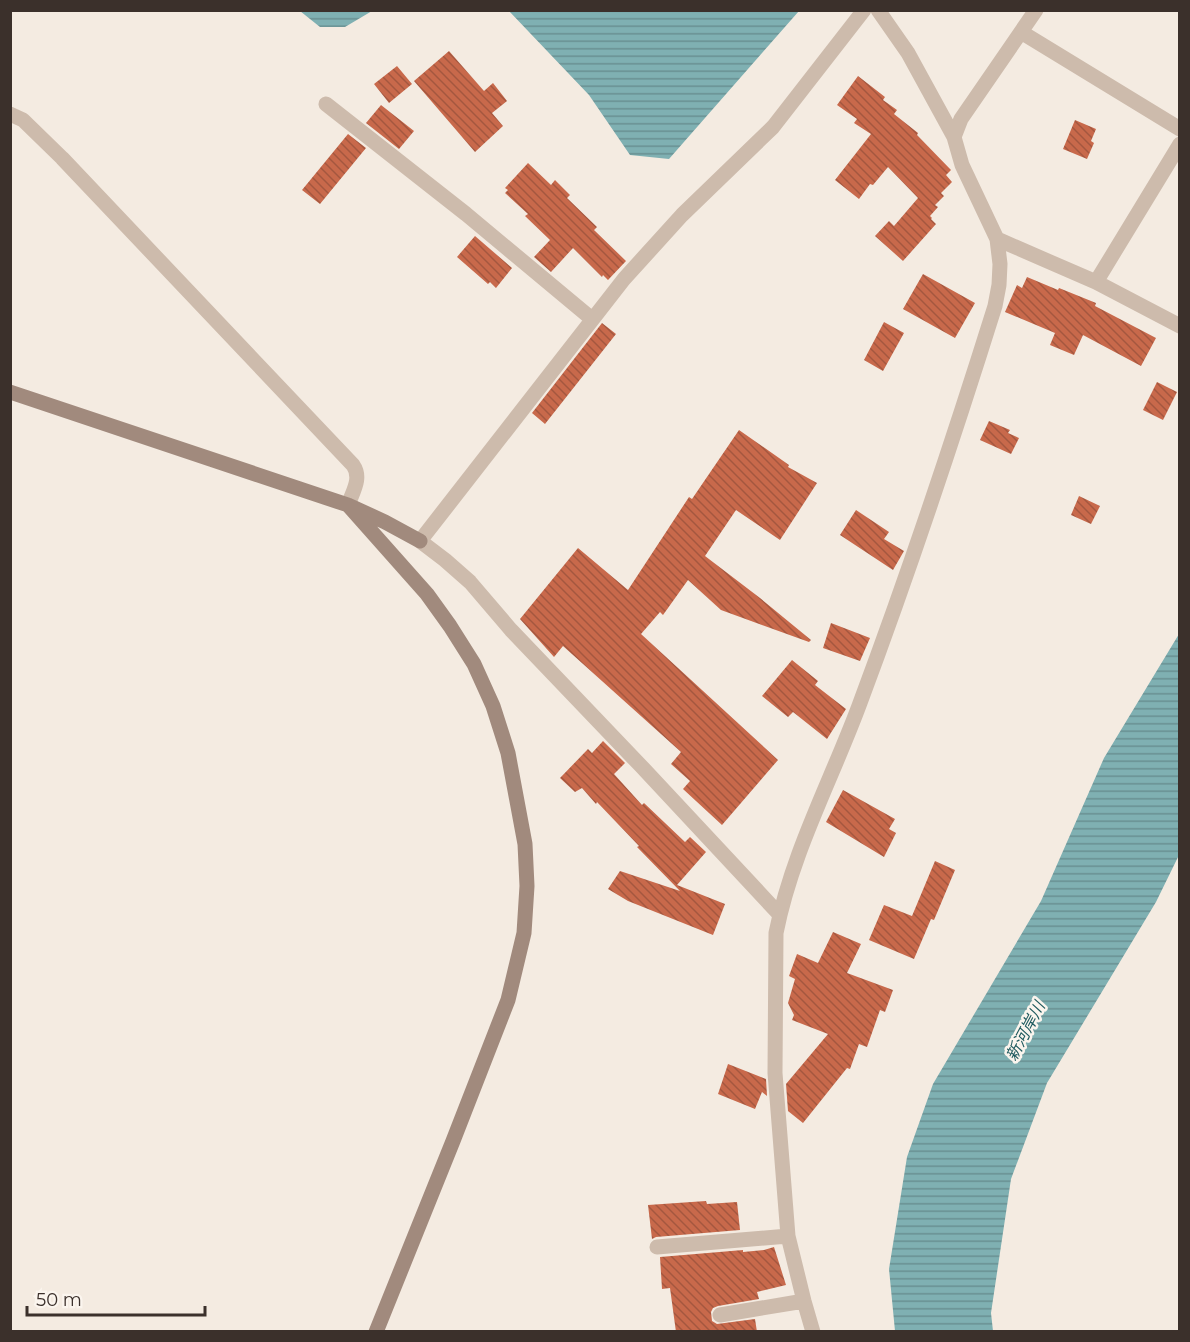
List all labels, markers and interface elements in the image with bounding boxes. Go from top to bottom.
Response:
water label: 新河岸川 [1002,997,1050,1064]
scale bar [27,1279,206,1317]
text: 50 m [36,1289,82,1311]

